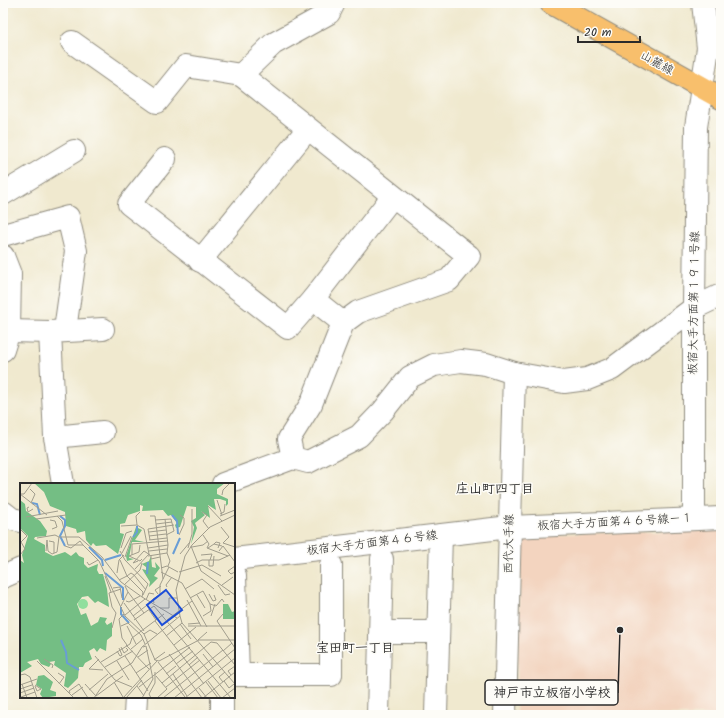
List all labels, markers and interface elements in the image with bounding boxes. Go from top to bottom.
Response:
scale bar [578,18,640,44]
text: 20 m [584,23,612,42]
street label: 山麓線 [637,46,677,80]
street label: 板宿大手方面第１９１号線 [683,231,705,375]
district label: 庄山町四丁目 [456,479,534,500]
inset map [20,483,235,698]
street label: 板宿大手方面第４６号線－１ [537,508,693,536]
street label: 西代大手線 [499,514,519,574]
street label: 板宿大手方面第４６号線 [305,526,439,560]
district label: 宝田町一丁目 [316,638,394,659]
callout: 神戸市立板宿小学校 [485,680,618,705]
text: 神戸市立板宿小学校 [493,683,611,704]

